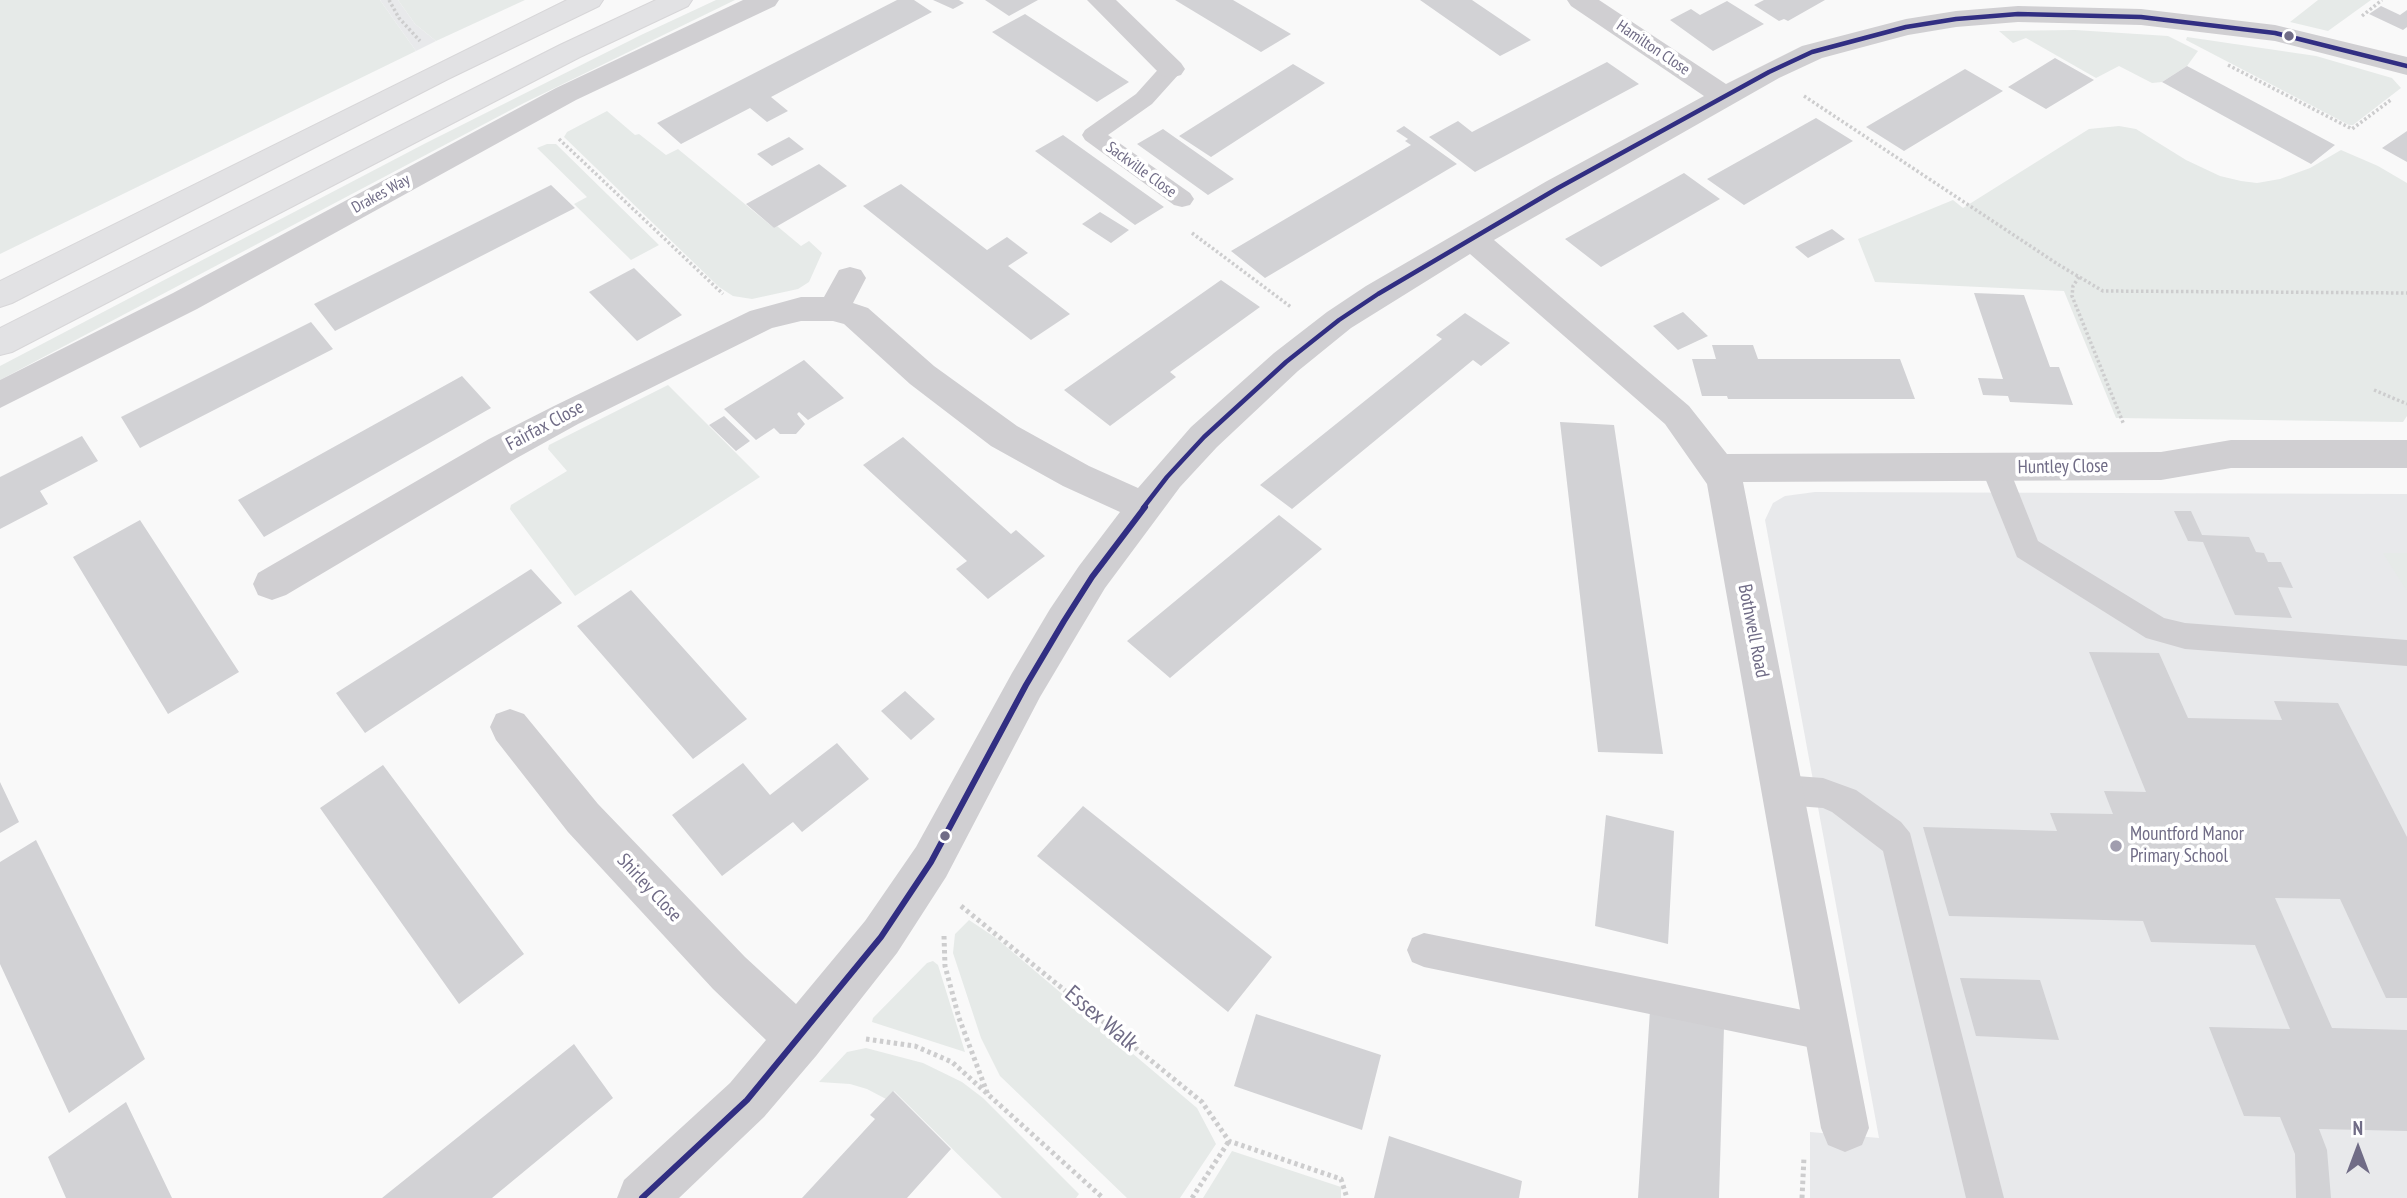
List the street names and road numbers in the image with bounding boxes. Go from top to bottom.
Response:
street label: Hamilton Close [1613,17,1693,79]
street label: Sackville Close [1102,138,1180,202]
street label: Drakes Way [349,170,413,218]
street label: Fairfax Close [502,396,588,456]
street label: Huntley Close [2017,455,2109,479]
street label: Bothwell Road [1733,582,1773,680]
street label: Shirley Close [612,849,686,927]
street label: Essex Walk [1059,980,1143,1058]

